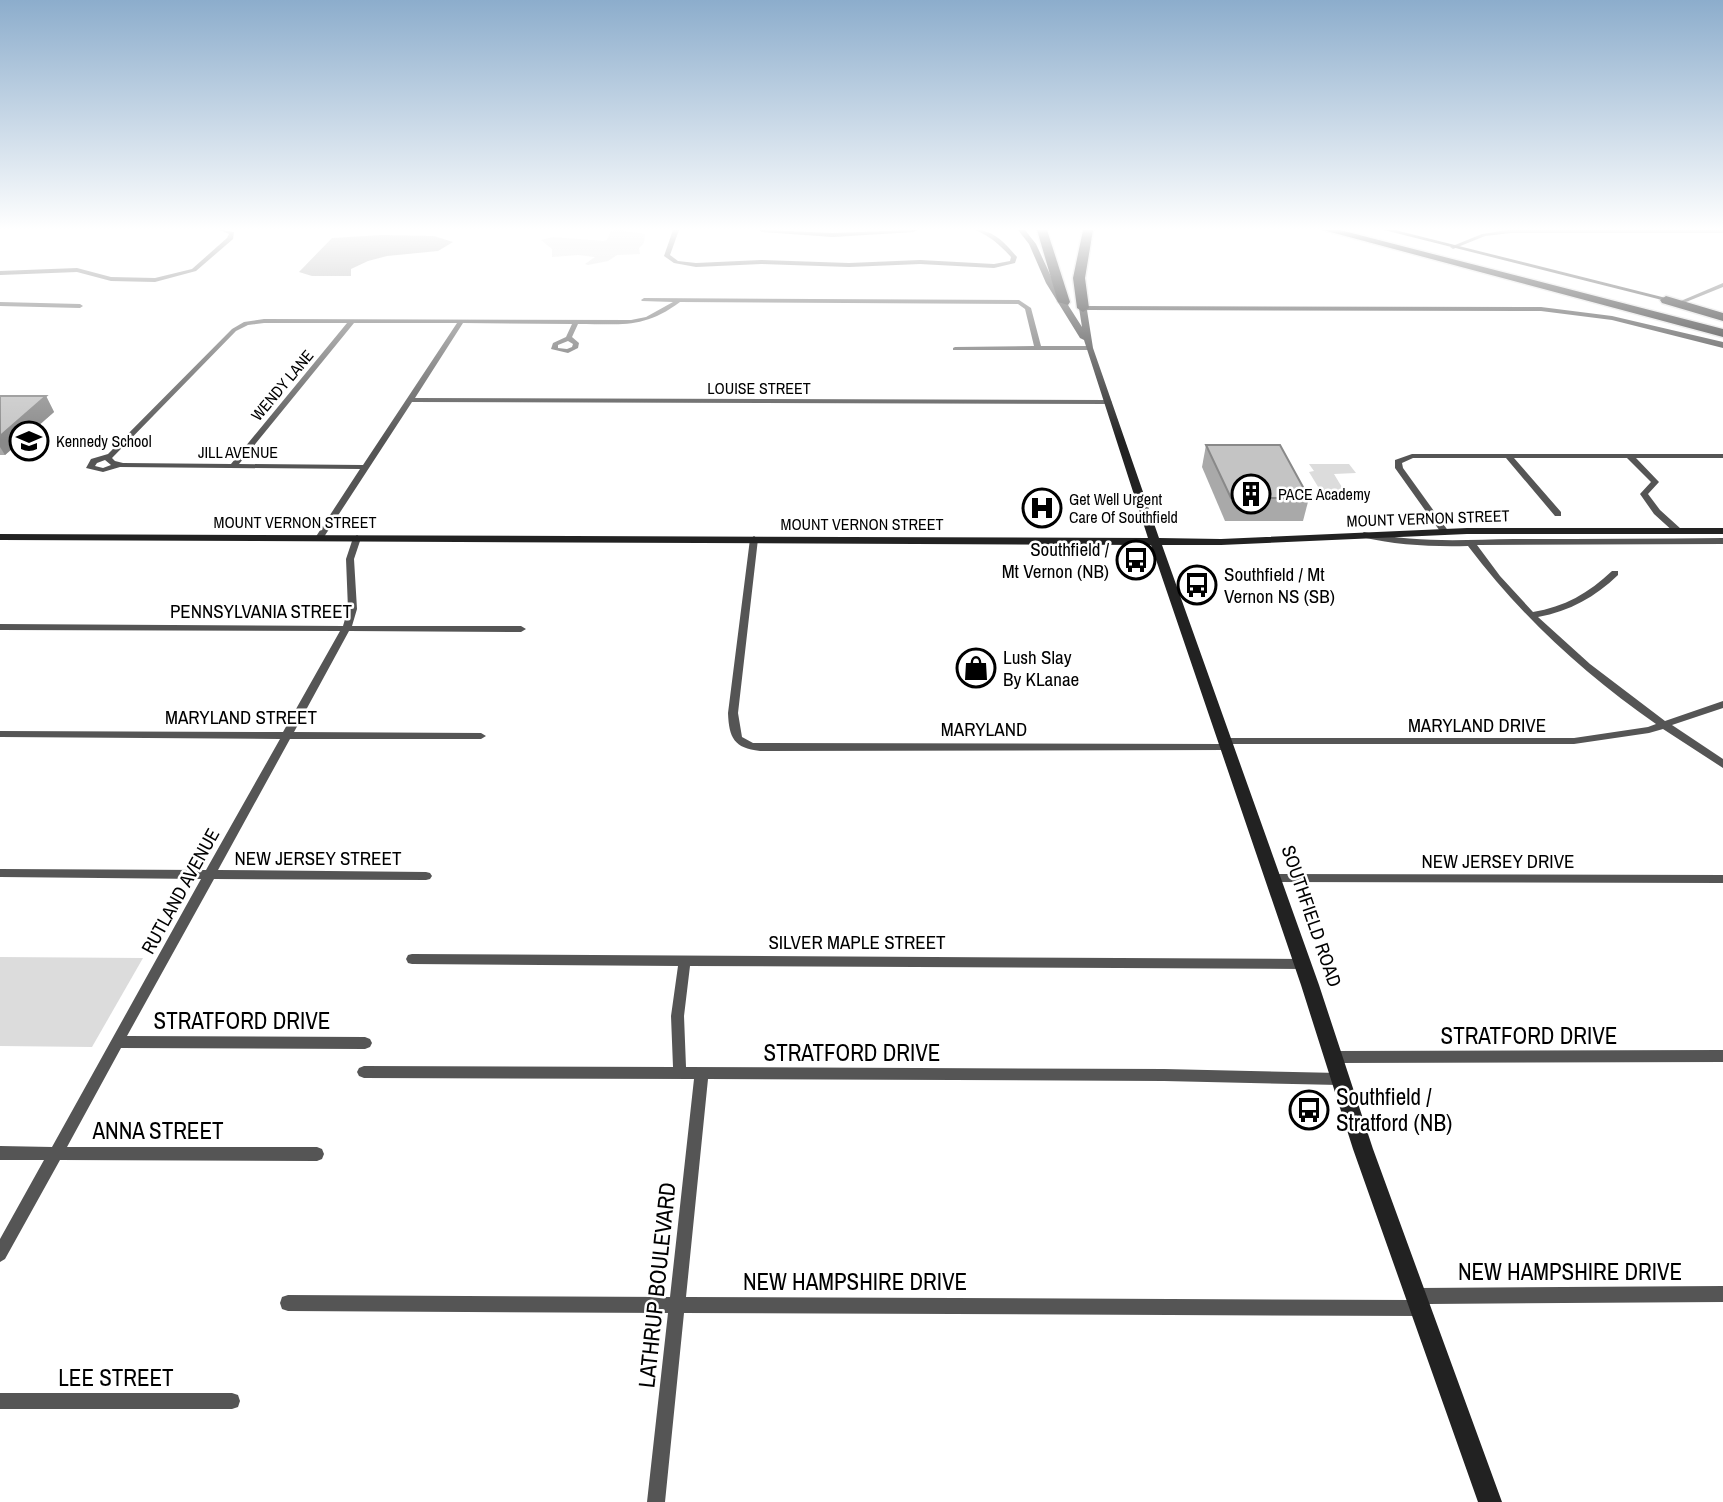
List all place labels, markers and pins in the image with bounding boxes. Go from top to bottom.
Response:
school or university icon: Kennedy School [8,420,50,462]
place label: Kennedy School [56,430,152,452]
building icon: PACE Academy [1230,473,1272,515]
place label: PACE Academy [1278,483,1371,505]
hospital icon: Get Well Urgent Care Of Southfield [1021,487,1063,529]
place label: Get Well Urgent Care Of Southfield [1069,488,1178,528]
place label: Southfield / Mt Vernon (NB) [1002,536,1110,584]
bus stop icon: Southfield / Mt Vernon (NB) [1115,539,1157,581]
place label: Southfield / Mt Vernon NS (SB) [1224,561,1335,609]
bus stop icon: Southfield / Mt Vernon NS (SB) [1176,564,1218,606]
place label: Lush Slay By KLanae [1003,644,1079,692]
shop icon: Lush Slay By KLanae [955,647,997,689]
place label: Southfield / Stratford (NB) [1336,1081,1452,1138]
bus stop icon: Southfield / Stratford (NB) [1288,1089,1330,1131]

